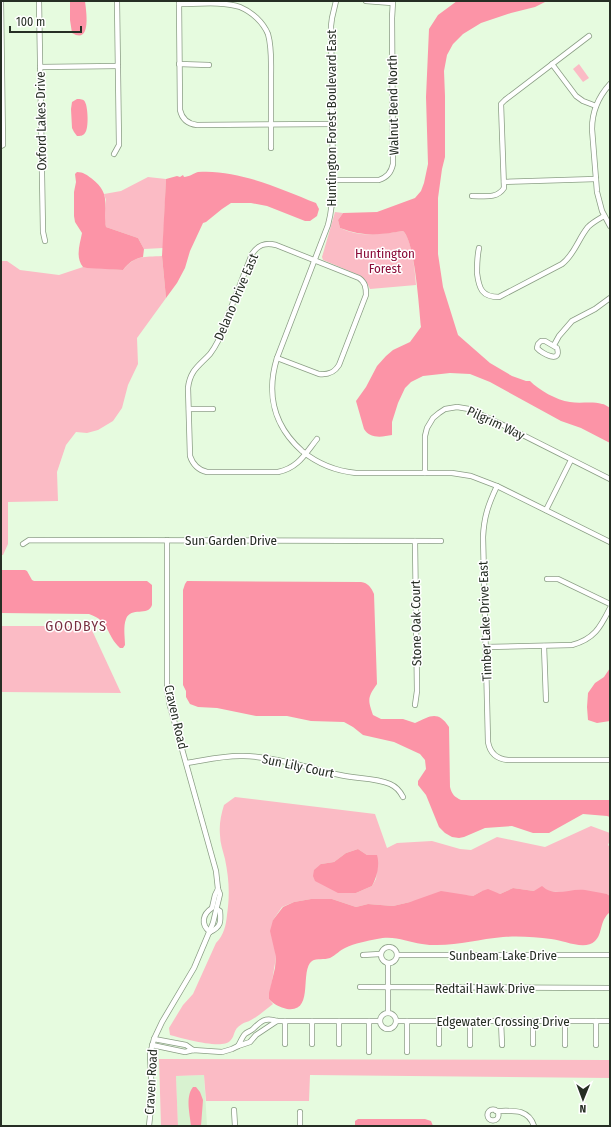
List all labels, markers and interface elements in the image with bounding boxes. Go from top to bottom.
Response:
scale bar [10,8,81,34]
text: 100 m [16,15,45,29]
street label: Huntington Forest Boulevard East [324,29,339,207]
street label: Walnut Bend North [385,54,401,156]
street label: Oxford Lakes Drive [33,71,49,171]
park label: Huntington Forest [355,246,415,276]
street label: Delano Drive East [211,251,261,343]
street label: Pilgrim Way [465,403,527,443]
street label: Sun Garden Drive [185,533,277,548]
street label: Timber Lake Drive East [475,560,495,681]
street label: Stone Oak Court [408,579,424,666]
district label: GOODBYS [45,618,107,635]
street label: Craven Road [161,683,191,751]
street label: Sun Lily Court [261,751,336,781]
street label: Sunbeam Lake Drive [449,948,557,963]
street label: Redtail Hawk Drive [435,981,535,996]
street label: Edgewater Crossing Drive [436,1014,570,1029]
street label: Craven Road [142,1049,160,1115]
north arrow [563,1079,603,1119]
text: N [579,1102,586,1115]

